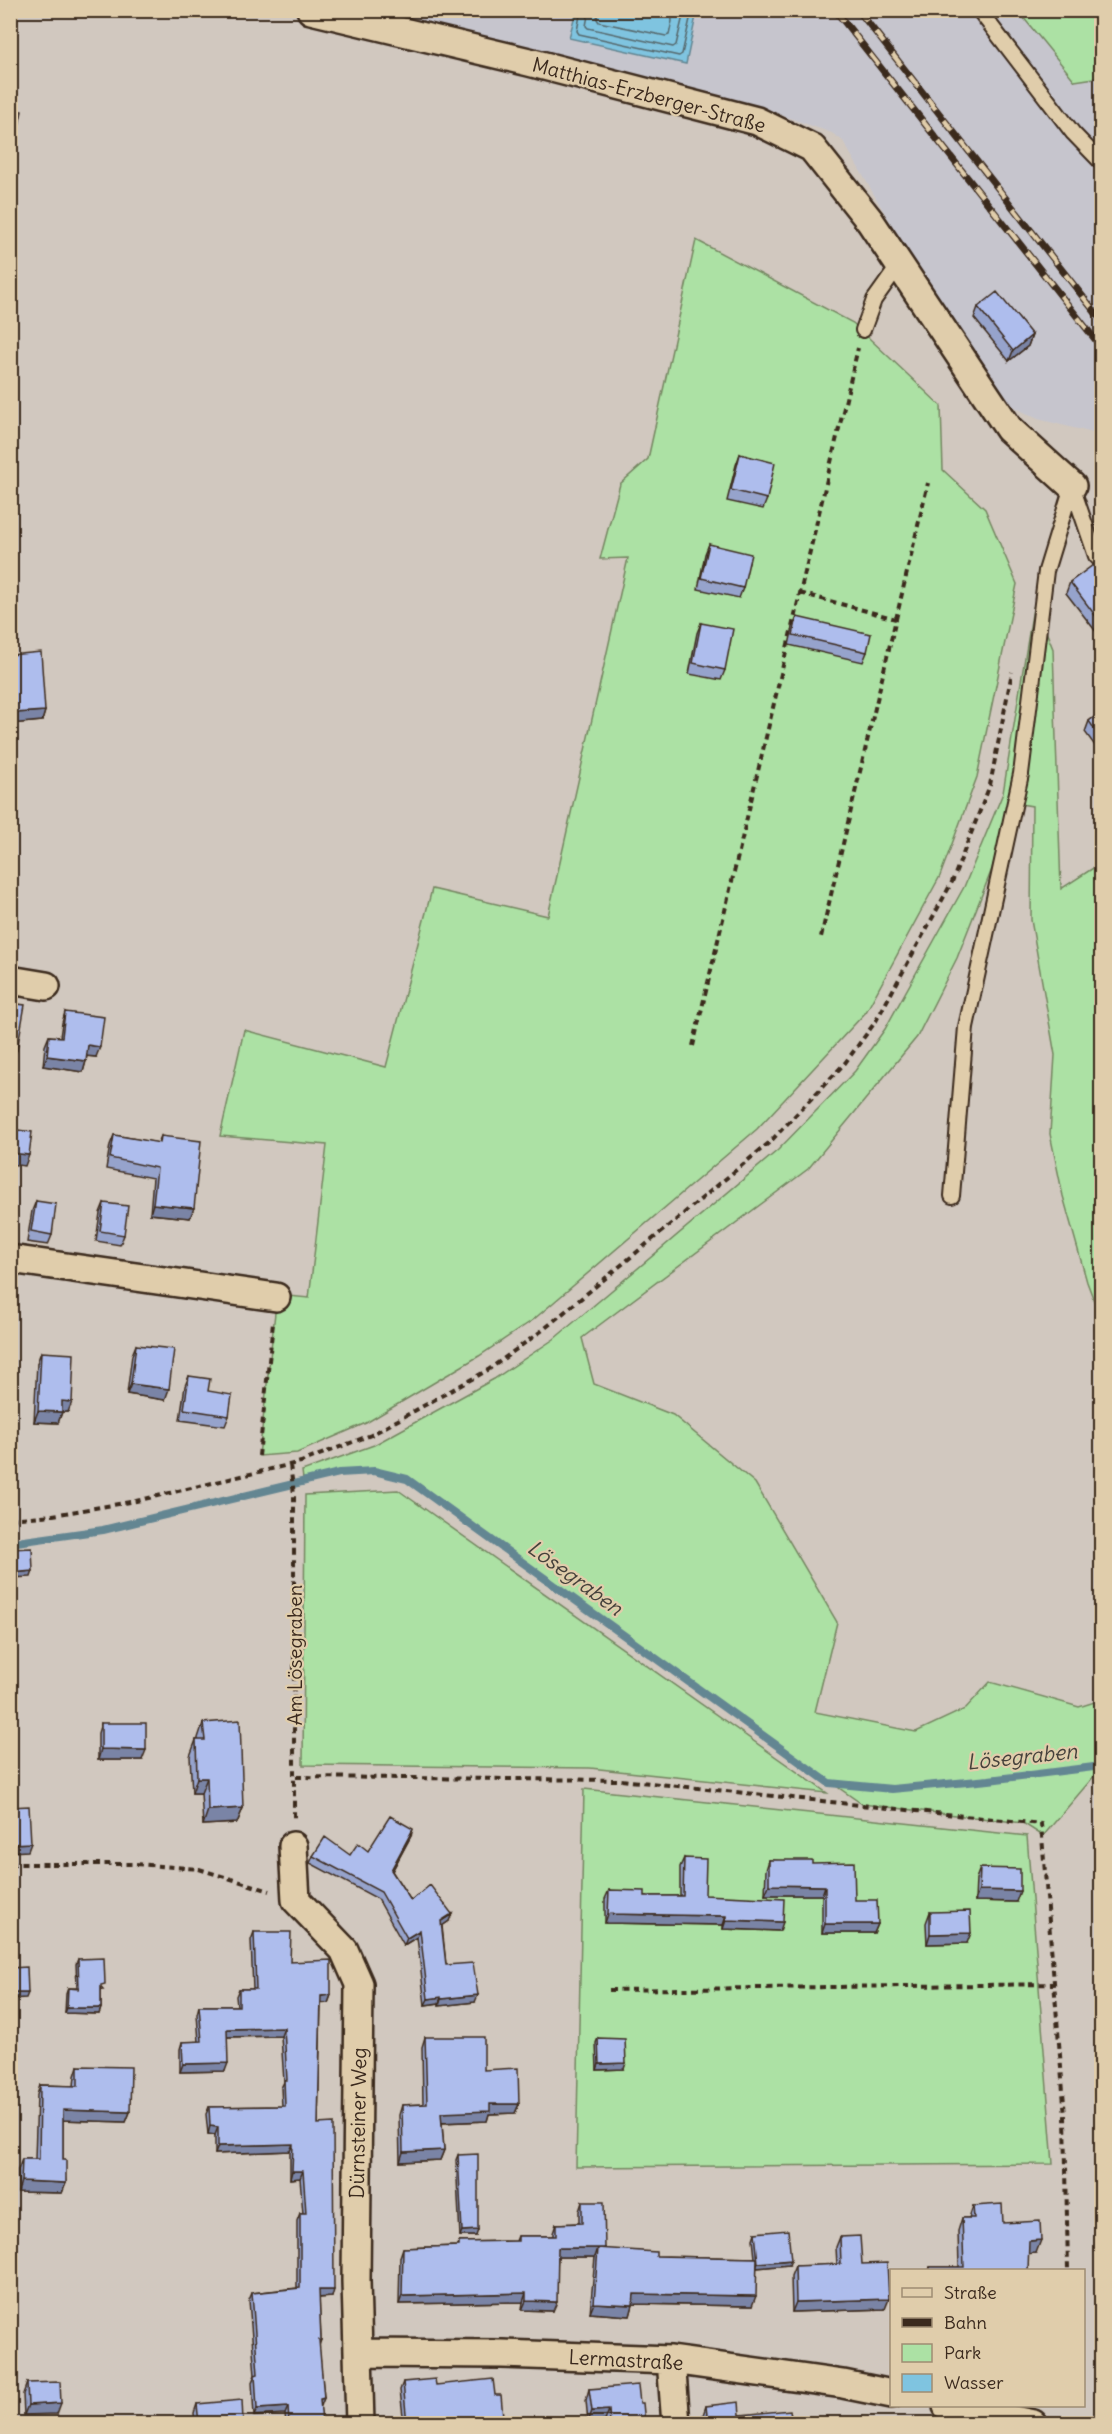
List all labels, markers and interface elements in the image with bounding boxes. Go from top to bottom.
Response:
street label: Matthias-Erzberger-Straße [530,51,769,138]
water label: Lösegraben [522,1534,629,1622]
street label: Am Lösegraben [282,1585,307,1725]
water label: Lösegraben [965,1737,1079,1776]
street label: Dürnsteiner Weg [344,2047,371,2199]
legend [890,2269,1085,2407]
text: Straße [944,2281,997,2304]
text: Bahn [944,2311,987,2334]
text: Park [944,2341,981,2364]
street label: Lermastraße [568,2344,684,2375]
text: Wasser [944,2371,1004,2394]

